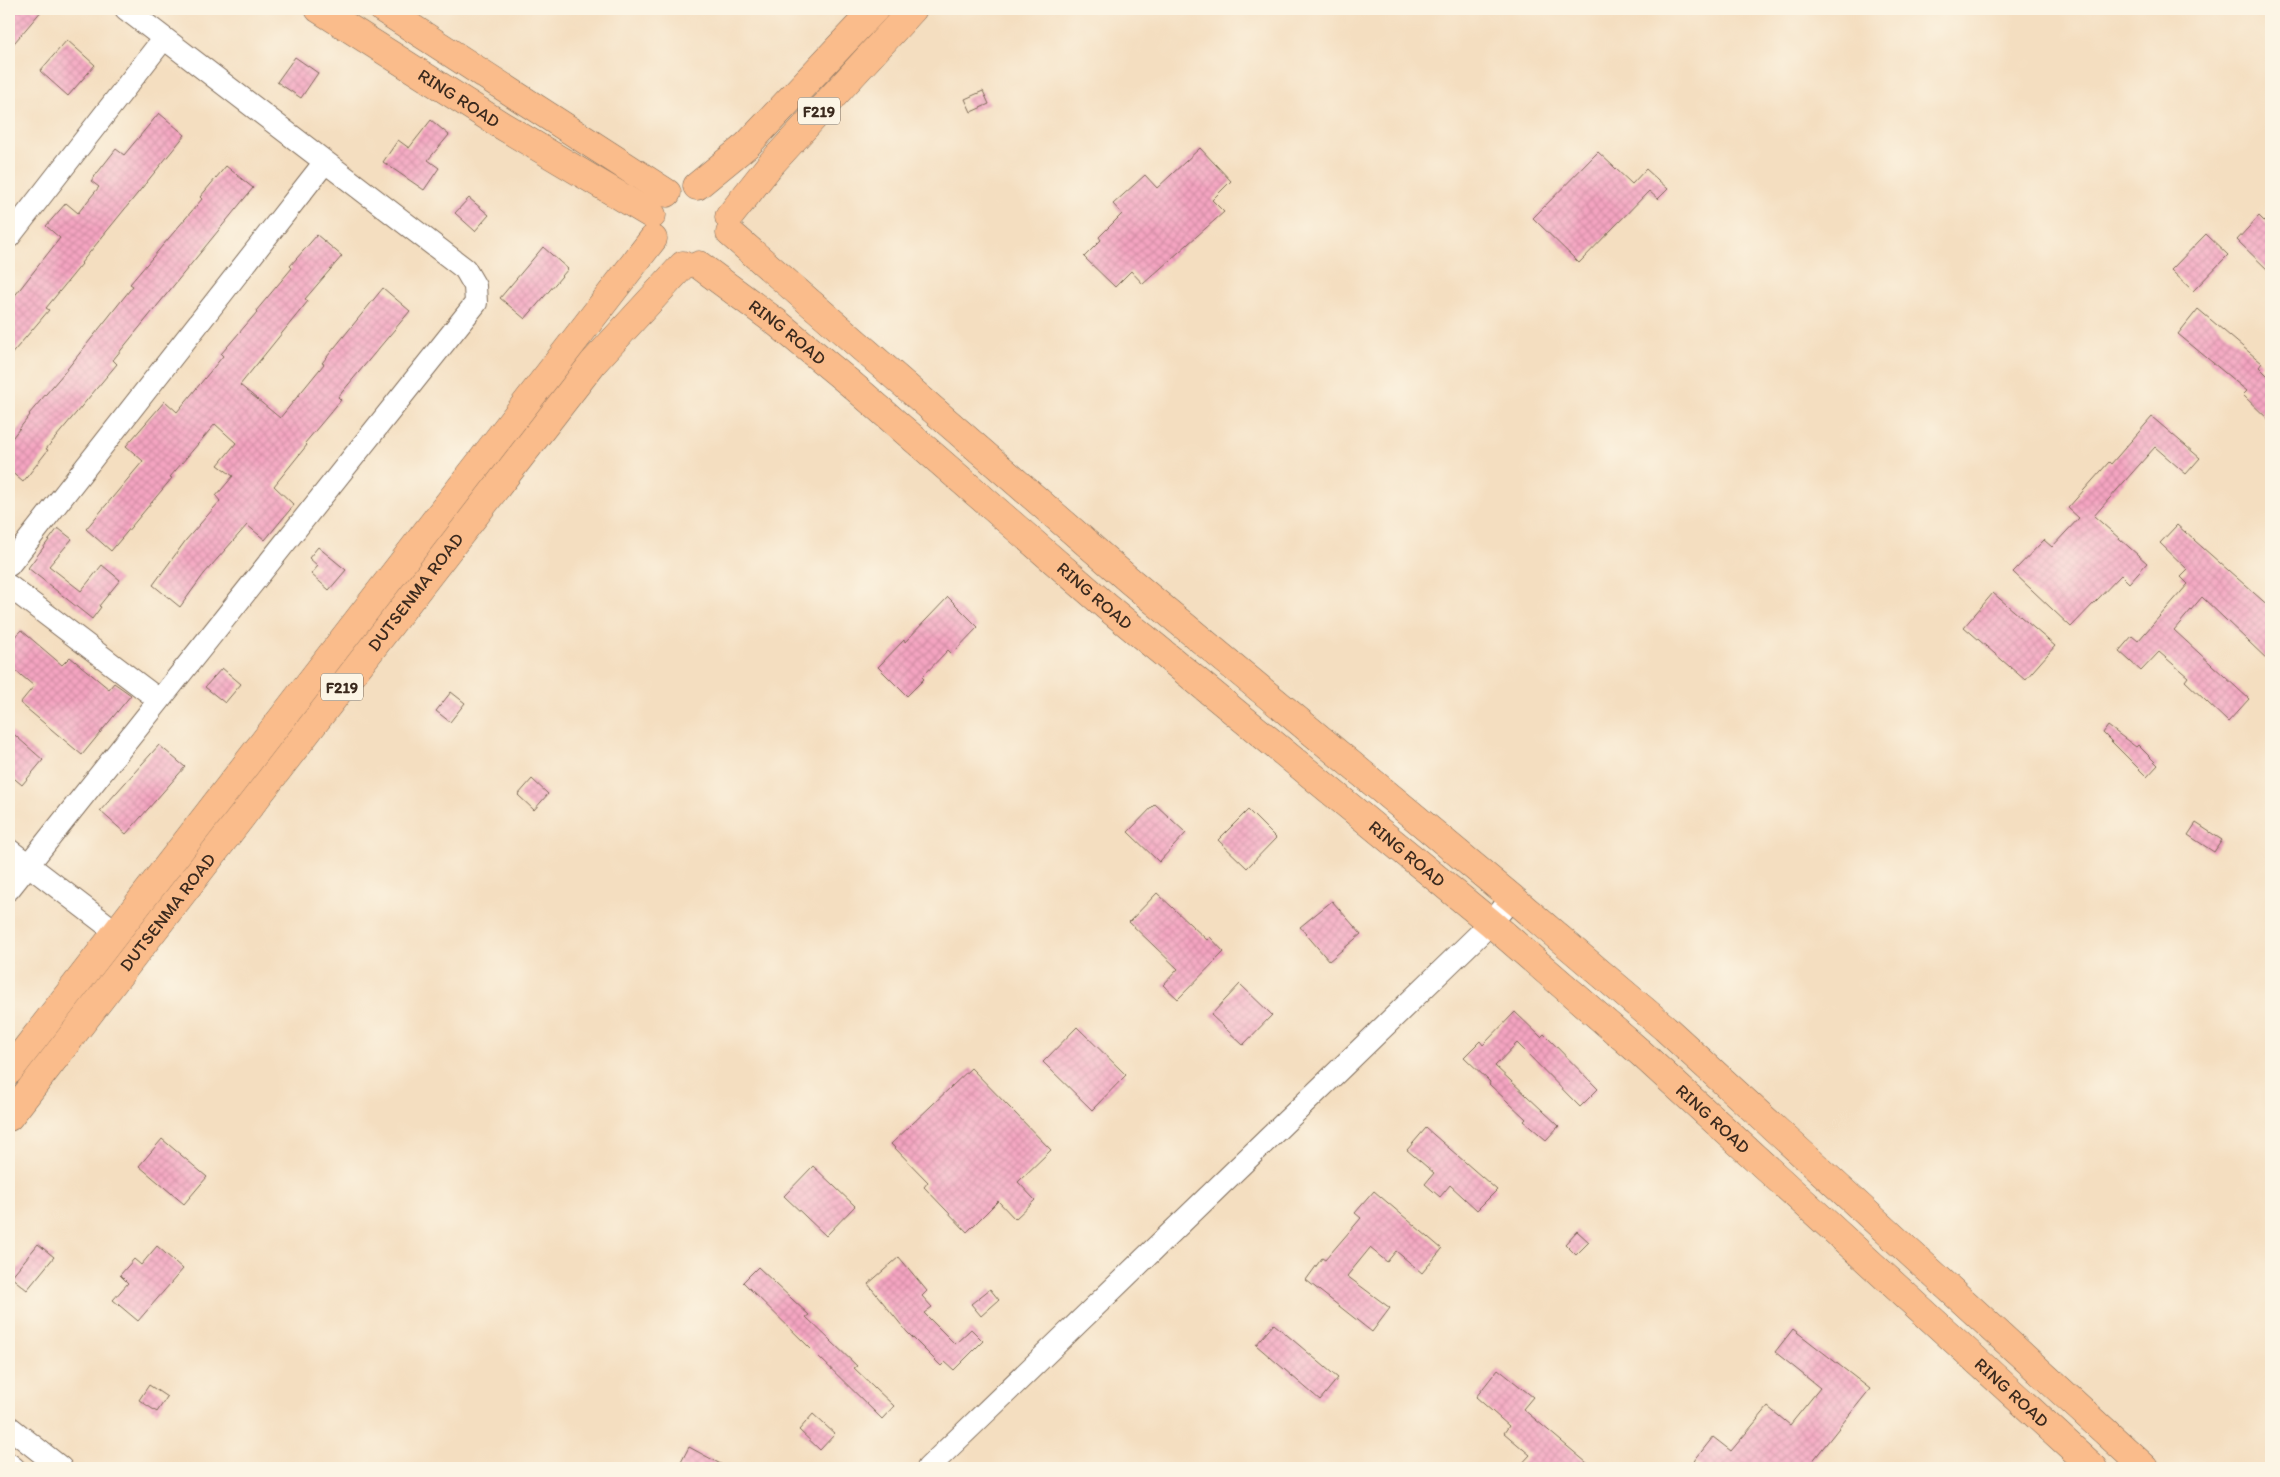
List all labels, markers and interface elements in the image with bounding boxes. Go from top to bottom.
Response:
street label: RING ROAD [414,64,504,133]
road number: F219 [798,98,840,124]
street label: RING ROAD [744,295,831,370]
street label: DUTSENMA ROAD [363,528,468,656]
street label: RING ROAD [1052,557,1137,634]
road number: F219 [321,674,363,700]
street label: RING ROAD [1364,816,1450,892]
street label: DUTSENMA ROAD [115,848,220,976]
street label: RING ROAD [1671,1079,1755,1158]
street label: RING ROAD [1970,1353,2053,1432]

